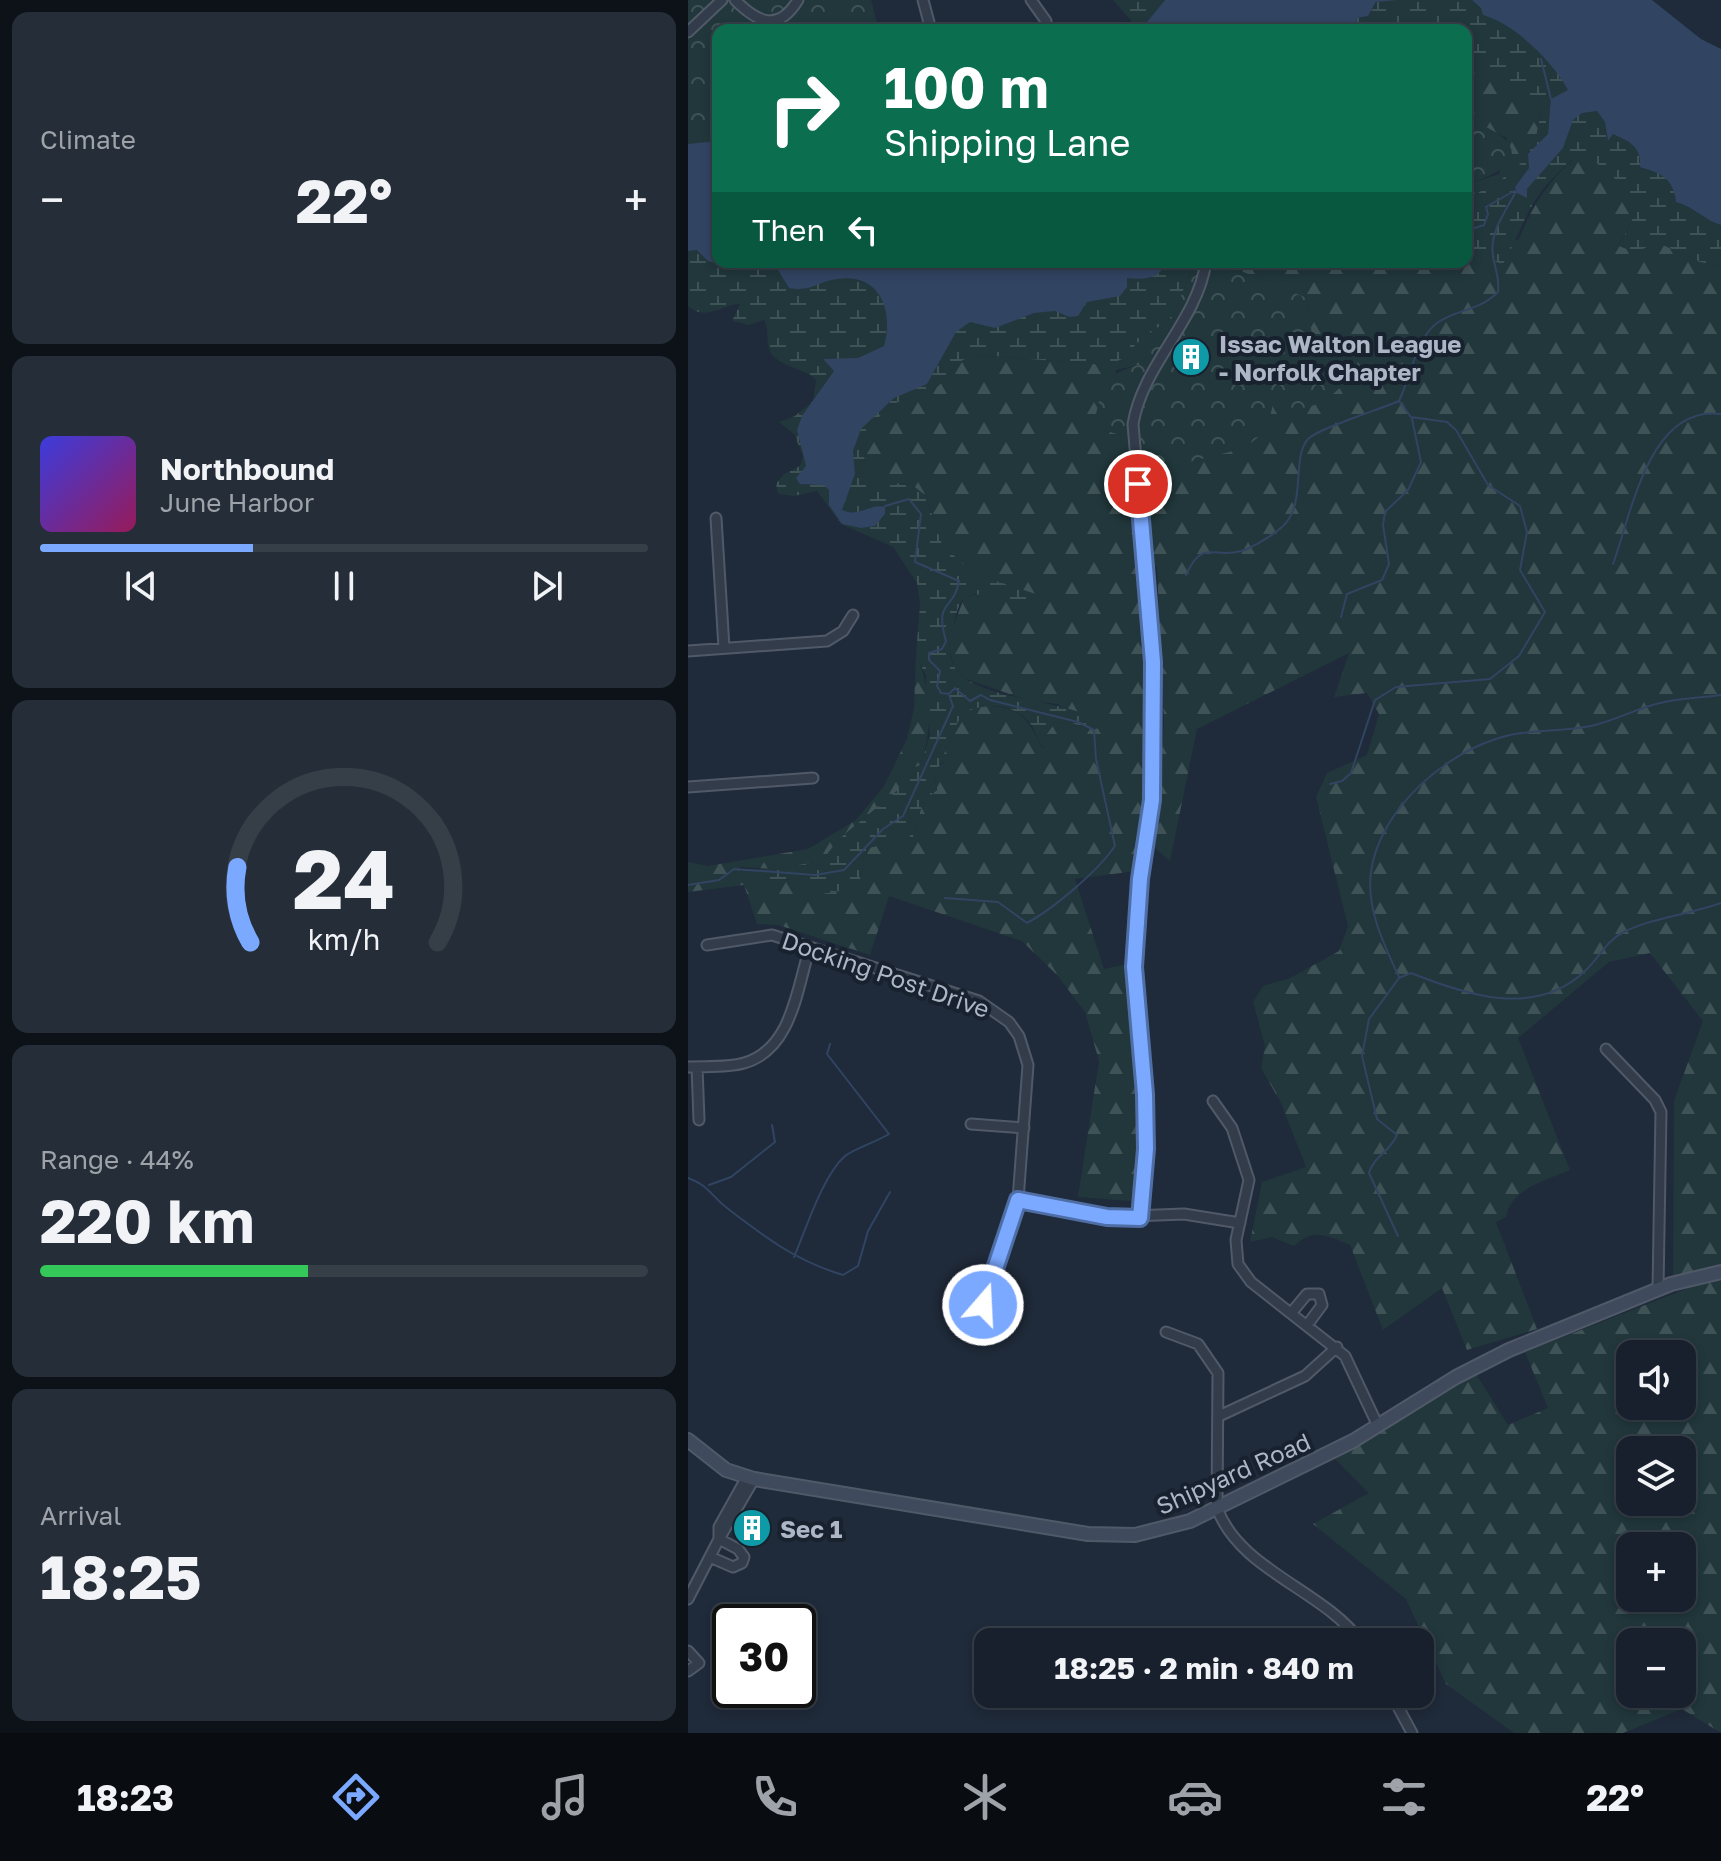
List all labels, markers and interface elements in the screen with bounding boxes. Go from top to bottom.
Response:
text: 100 m [884,53,1049,120]
icon: right [752,56,856,160]
text: Shipping Lane [884,121,1130,164]
text: Climate [40,124,136,155]
text: 22° [296,164,392,236]
text: − [40,173,64,226]
text: + [624,173,648,226]
icon: left [841,208,885,252]
text: Then [752,212,825,248]
place label: Issac Walton League - Norfolk Chapter [1219,329,1462,386]
building icon: Issac Walton League - Norfolk Chapter [1170,336,1212,378]
pin [1104,450,1172,518]
text: Northbound [160,451,334,487]
icon: arrive [1116,462,1160,506]
text: June Harbor [160,487,314,518]
icon: previous [119,564,163,608]
icon: pause [322,564,366,608]
icon: next [525,564,569,608]
text: 24 [293,826,395,926]
text: km/h [308,922,380,956]
street label: Docking Post Drive [778,925,994,1023]
text: Range · 44% [40,1144,194,1175]
text: 220 km [40,1184,255,1256]
position arrow [941,1263,1025,1347]
map controls [1616,1340,1696,1708]
button: sound [1616,1340,1696,1420]
street label: Shipyard Road [1151,1426,1315,1520]
button: layers [1616,1436,1696,1516]
text: Arrival [40,1500,121,1531]
building icon: Sec 1 [731,1507,773,1549]
place label: Sec 1 [780,1514,842,1543]
button: + [1616,1532,1696,1612]
text: 18:25 [40,1540,202,1612]
speed limit sign: 30 [712,1604,816,1708]
button: − [1616,1628,1696,1708]
text: 18:25 · 2 min · 840 m [1054,1650,1354,1686]
icon: directions [328,1769,384,1825]
icon: music [537,1769,593,1825]
icon: phone [747,1769,803,1825]
icon: climate [957,1769,1013,1825]
icon: car [1167,1769,1223,1825]
icon: filters [1376,1769,1432,1825]
text: 18:23 [77,1776,174,1819]
text: 22° [1586,1776,1644,1819]

